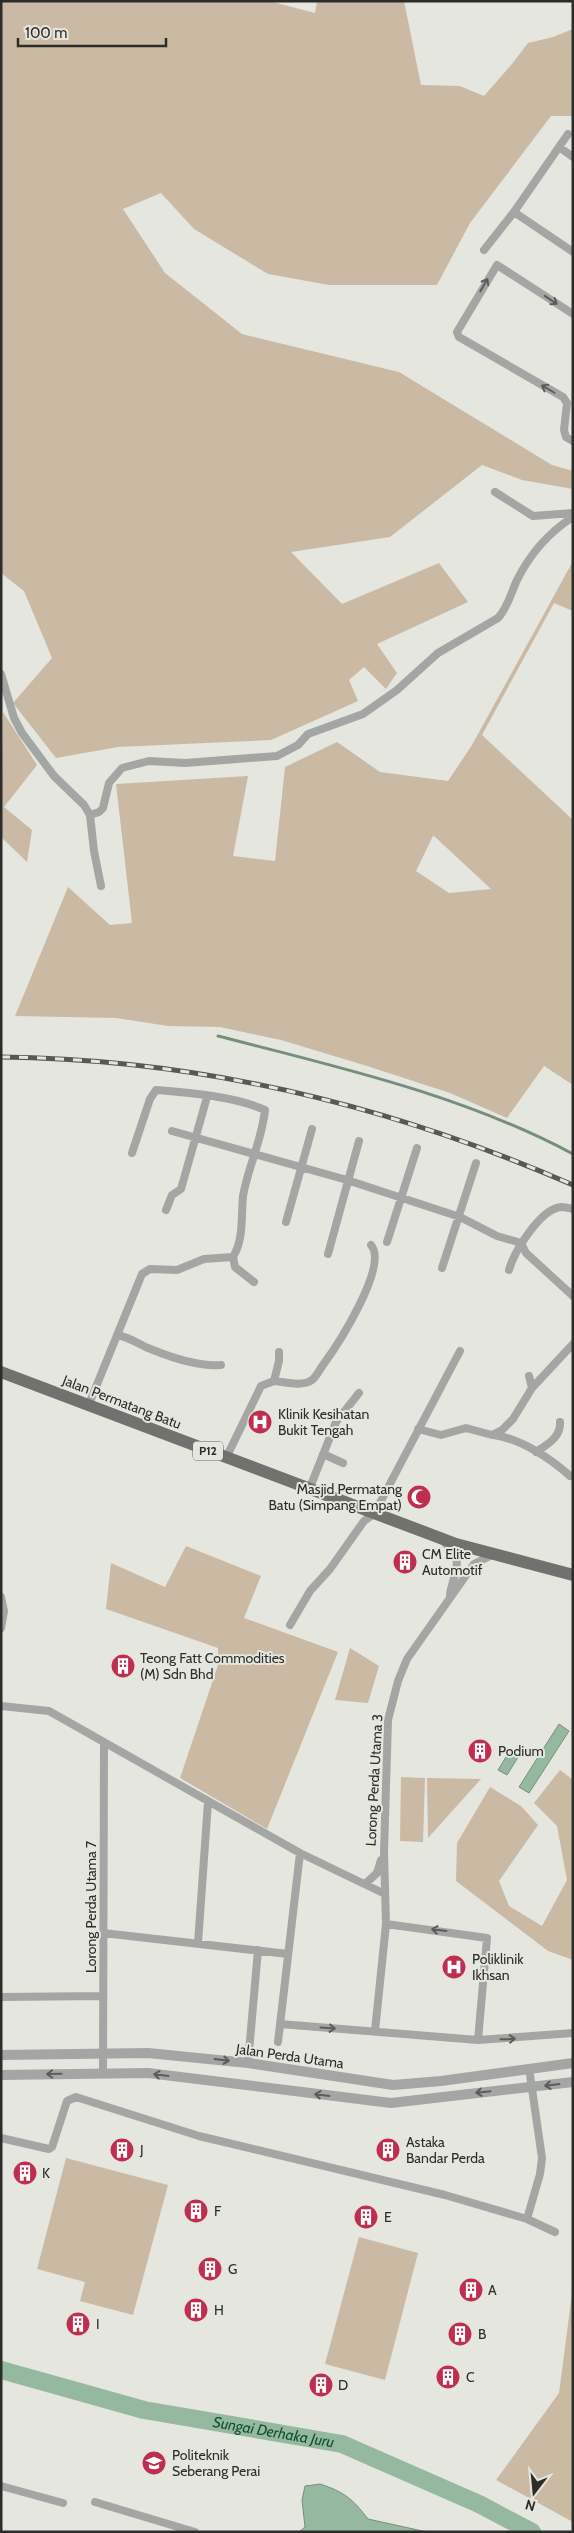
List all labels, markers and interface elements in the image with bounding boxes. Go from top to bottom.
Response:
scale bar [18,15,165,47]
text: 100 m [25,24,67,42]
one-way arrow [479,278,489,292]
one-way arrow [544,295,558,305]
one-way arrow [541,384,556,394]
street label: Jalan Permatang Batu [59,1371,184,1433]
place label: Klinik Kesihatan Bukit Tengah [278,1405,369,1439]
hospital icon: Klinik Kesihatan Bukit Tengah [247,1409,273,1435]
road number: P12 [193,1442,223,1460]
place label: Masjid Permatang Batu (Simpang Empat) [268,1480,403,1514]
mosque icon: Masjid Permatang Batu (Simpang Empat) [406,1484,432,1510]
place label: CM Elite Automotif [422,1545,483,1579]
building icon: CM Elite Automotif [392,1549,418,1575]
place label: Teong Fatt Commodities (M) Sdn Bhd [140,1649,285,1683]
building icon: Teong Fatt Commodities (M) Sdn Bhd [110,1653,136,1679]
street label: Lorong Perda Utama 3 [362,1713,386,1847]
building icon: Podium [467,1738,493,1764]
place label: Podium [498,1742,544,1760]
street label: Lorong Perda Utama 7 [82,1841,100,1973]
one-way arrow [431,1925,447,1935]
place label: Poliklinik Ikhsan [472,1950,524,1984]
hospital icon: Poliklinik Ikhsan [441,1954,467,1980]
one-way arrow [320,2023,336,2032]
one-way arrow [499,2034,515,2043]
street label: Jalan Perda Utama [234,2039,345,2073]
one-way arrow [213,2055,229,2065]
one-way arrow [46,2069,62,2078]
one-way arrow [153,2070,169,2080]
one-way arrow [545,2080,561,2090]
one-way arrow [476,2087,492,2097]
one-way arrow [314,2089,330,2099]
place label: Astaka Bandar Perda [406,2133,485,2167]
building icon: J [109,2137,135,2163]
building icon: Astaka Bandar Perda [375,2137,401,2163]
place label: J [139,2141,144,2159]
building icon: K [12,2160,38,2186]
place label: K [42,2164,50,2182]
building icon: F [183,2198,209,2224]
place label: F [214,2202,222,2220]
building icon: E [353,2204,379,2230]
place label: E [384,2208,392,2226]
building icon: G [197,2256,223,2282]
place label: G [228,2260,237,2278]
building icon: A [458,2277,484,2303]
place label: A [488,2281,497,2299]
building icon: H [183,2297,209,2323]
place label: H [214,2301,224,2319]
building icon: I [65,2311,91,2337]
place label: I [96,2315,100,2333]
building icon: B [447,2321,473,2347]
place label: B [478,2325,486,2343]
building icon: C [435,2364,461,2390]
place label: C [466,2368,475,2386]
building icon: D [308,2372,334,2398]
place label: D [338,2376,348,2394]
water label: Sungai Derhaka Juru [212,2413,336,2451]
place label: Politeknik Seberang Perai [172,2446,260,2480]
school or university icon: Politeknik Seberang Perai [141,2450,167,2476]
north arrow [509,2468,559,2518]
text: N [523,2495,538,2516]

